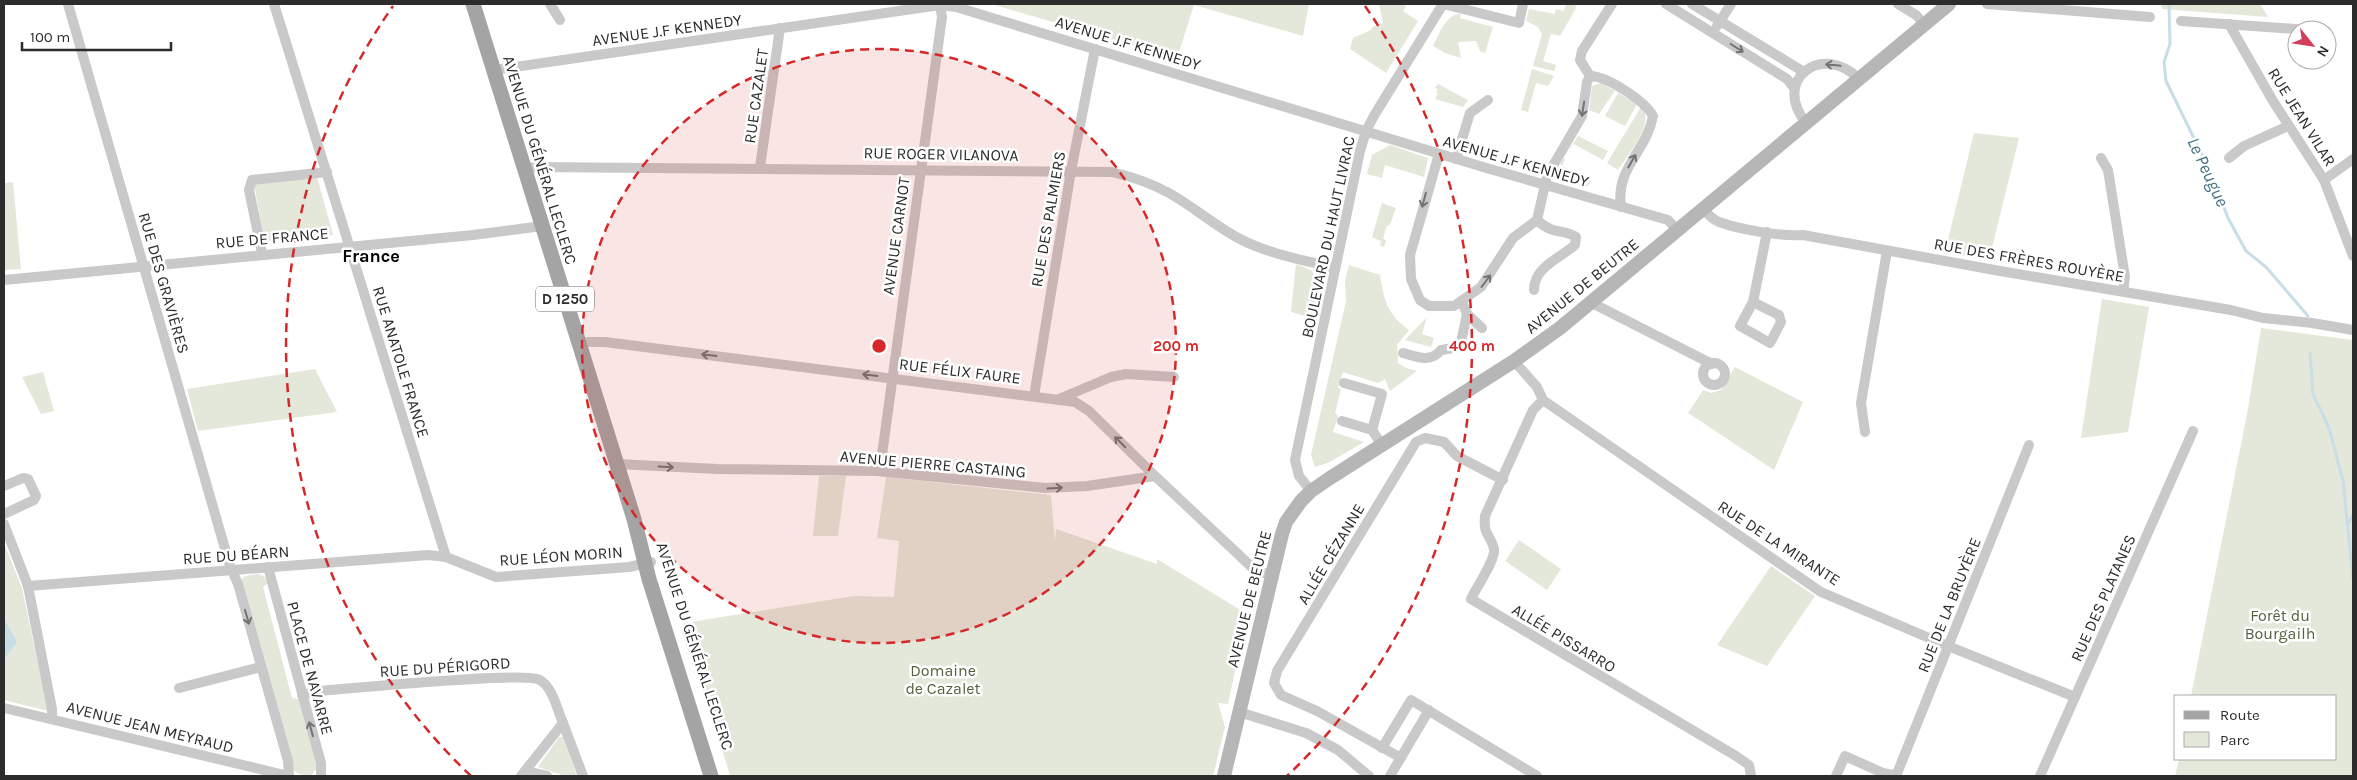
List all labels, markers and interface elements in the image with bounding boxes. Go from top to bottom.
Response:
street label: AVENUE J.F KENNEDY [591,10,743,50]
street label: AVENUE J.F KENNEDY [1053,12,1203,74]
scale bar [22,20,171,52]
north arrow [2287,20,2337,70]
text: 100 m [30,28,70,46]
text: N [2313,43,2333,60]
one-way arrow [1730,44,1744,54]
street label: RUE CAZALET [740,48,772,144]
street label: AVENUE DU GÉNÉRAL LECLERC [499,53,581,267]
one-way arrow [1826,60,1842,69]
street label: RUE JEAN VILAR [2264,64,2340,170]
one-way arrow [1577,101,1587,117]
street label: AVENUE J.F KENNEDY [1441,131,1591,191]
street label: BOULEVARD DU HAUT LIVRAC [1297,134,1359,340]
water label: Le Peugue [2182,134,2234,210]
street label: RUE ROGER VILANOVA [863,143,1019,165]
street label: RUE DES PALMIERS [1027,150,1069,288]
one-way arrow [1628,155,1638,169]
street label: AVENUE CARNOT [878,176,914,296]
one-way arrow [1419,192,1428,208]
street label: RUE DES GRAVIÈRES [135,210,193,356]
street label: RUE DE FRANCE [215,224,329,252]
street label: AVENUE DE BEUTRE [1521,234,1643,338]
street label: RUE DES FRÈRES ROUYÈRE [1932,234,2126,286]
district label: France [342,245,400,267]
one-way arrow [1480,275,1491,288]
street label: RUE ANATOLE FRANCE [369,284,433,440]
road number: D 1250 [536,286,594,312]
centre of rings [870,337,888,355]
text: 200 m [1153,337,1199,355]
text: 400 m [1449,337,1495,355]
one-way arrow [701,349,717,359]
street label: RUE FÉLIX FAURE [898,354,1022,388]
one-way arrow [862,369,878,379]
one-way arrow [1114,436,1126,448]
street label: AVENUE PIERRE CASTAING [839,446,1027,482]
one-way arrow [658,462,674,471]
one-way arrow [1047,483,1063,492]
street label: RUE DE LA MIRANTE [1714,496,1844,590]
street label: ALLÉE CÉZANNE [1293,500,1369,608]
street label: AVENUE DE BEUTRE [1223,529,1275,669]
street label: RUE DES PLATANES [2066,532,2140,664]
street label: RUE DE LA BRUYÈRE [1913,535,1985,675]
street label: AVENUE DU GÉNÉRAL LECLERC [652,540,738,753]
street label: RUE DU BÉARN [182,542,290,568]
street label: RUE LÉON MORIN [499,542,623,570]
street label: PLACE DE NAVARRE [283,599,337,737]
street label: ALLÉE PISSARRO [1509,600,1619,676]
park label: Forêt du Bourgailh [2245,606,2315,643]
one-way arrow [243,608,252,624]
street label: RUE DU PÉRIGORD [379,653,511,681]
park label: Domaine de Cazalet [905,661,981,698]
legend [2174,695,2337,760]
street label: AVENUE JEAN MEYRAUD [64,697,236,757]
text: Route [2220,706,2260,724]
one-way arrow [306,721,316,737]
text: Parc [2220,731,2250,749]

